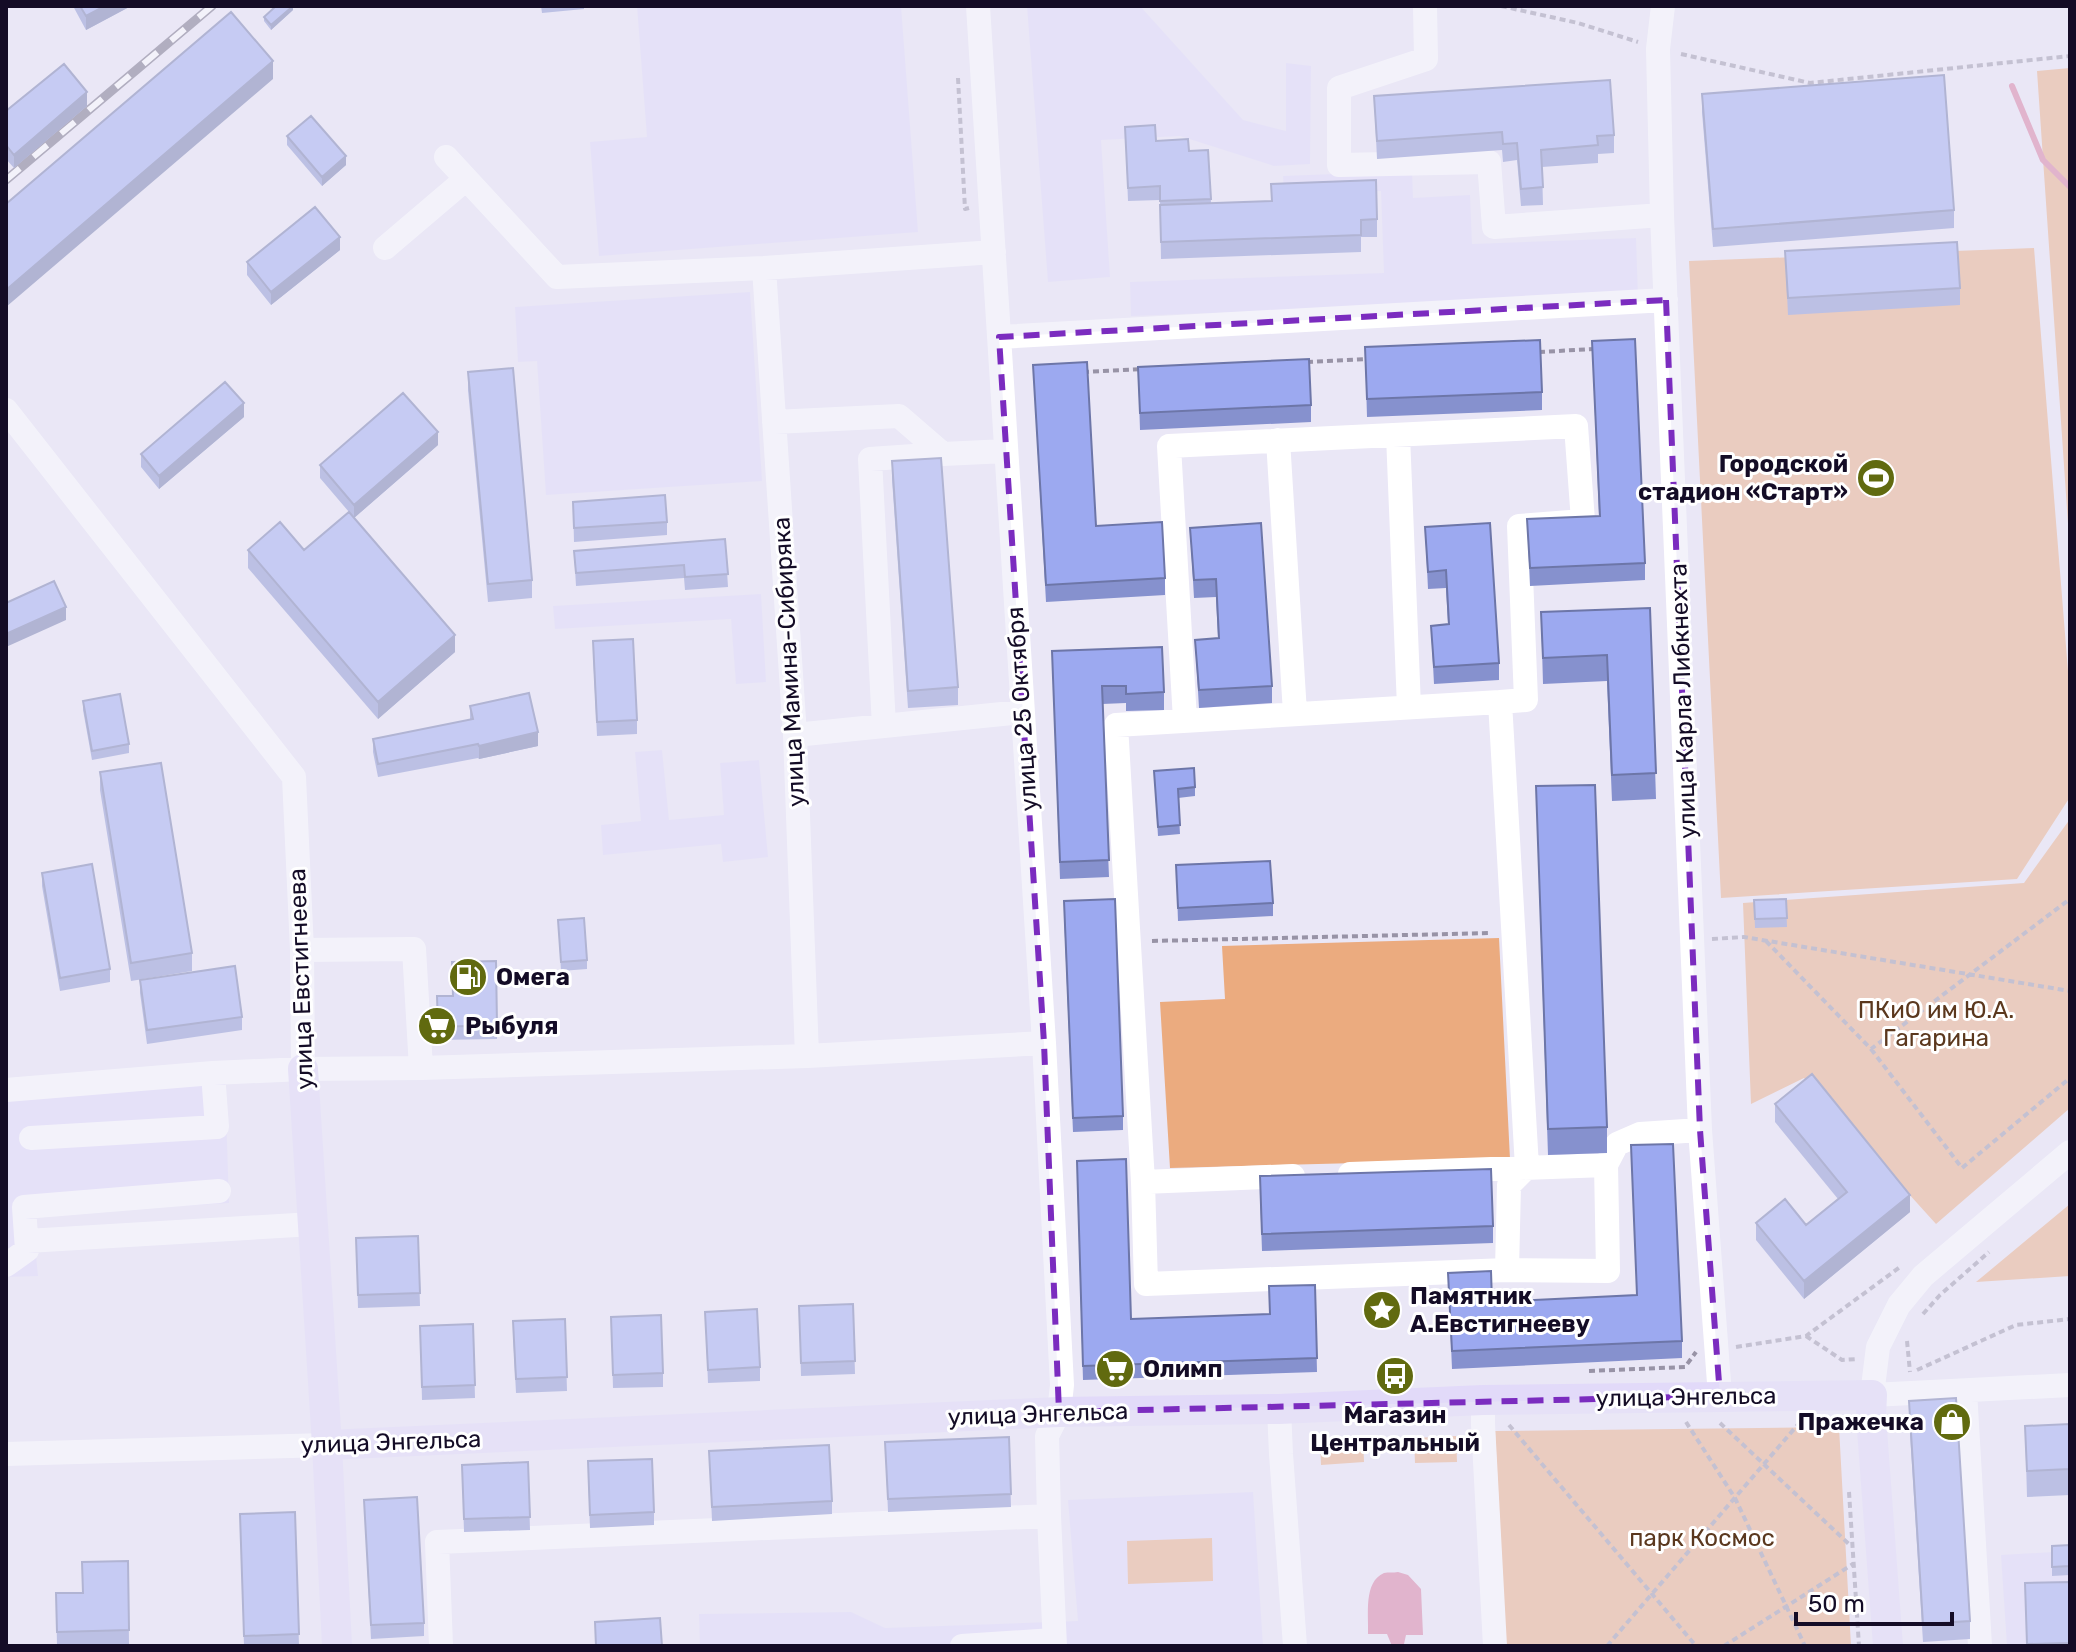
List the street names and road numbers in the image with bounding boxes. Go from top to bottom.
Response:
street label: улица Мамина-Сибиряка [767,516,811,808]
street label: улица Карла Либкнехта [1664,563,1702,839]
street label: улица 25 Октября [1001,606,1043,812]
street label: улица Евстигнеева [283,868,319,1090]
street label: улица Энгельса [1595,1381,1777,1413]
street label: улица Энгельса [947,1397,1129,1431]
street label: улица Энгельса [300,1425,482,1459]

